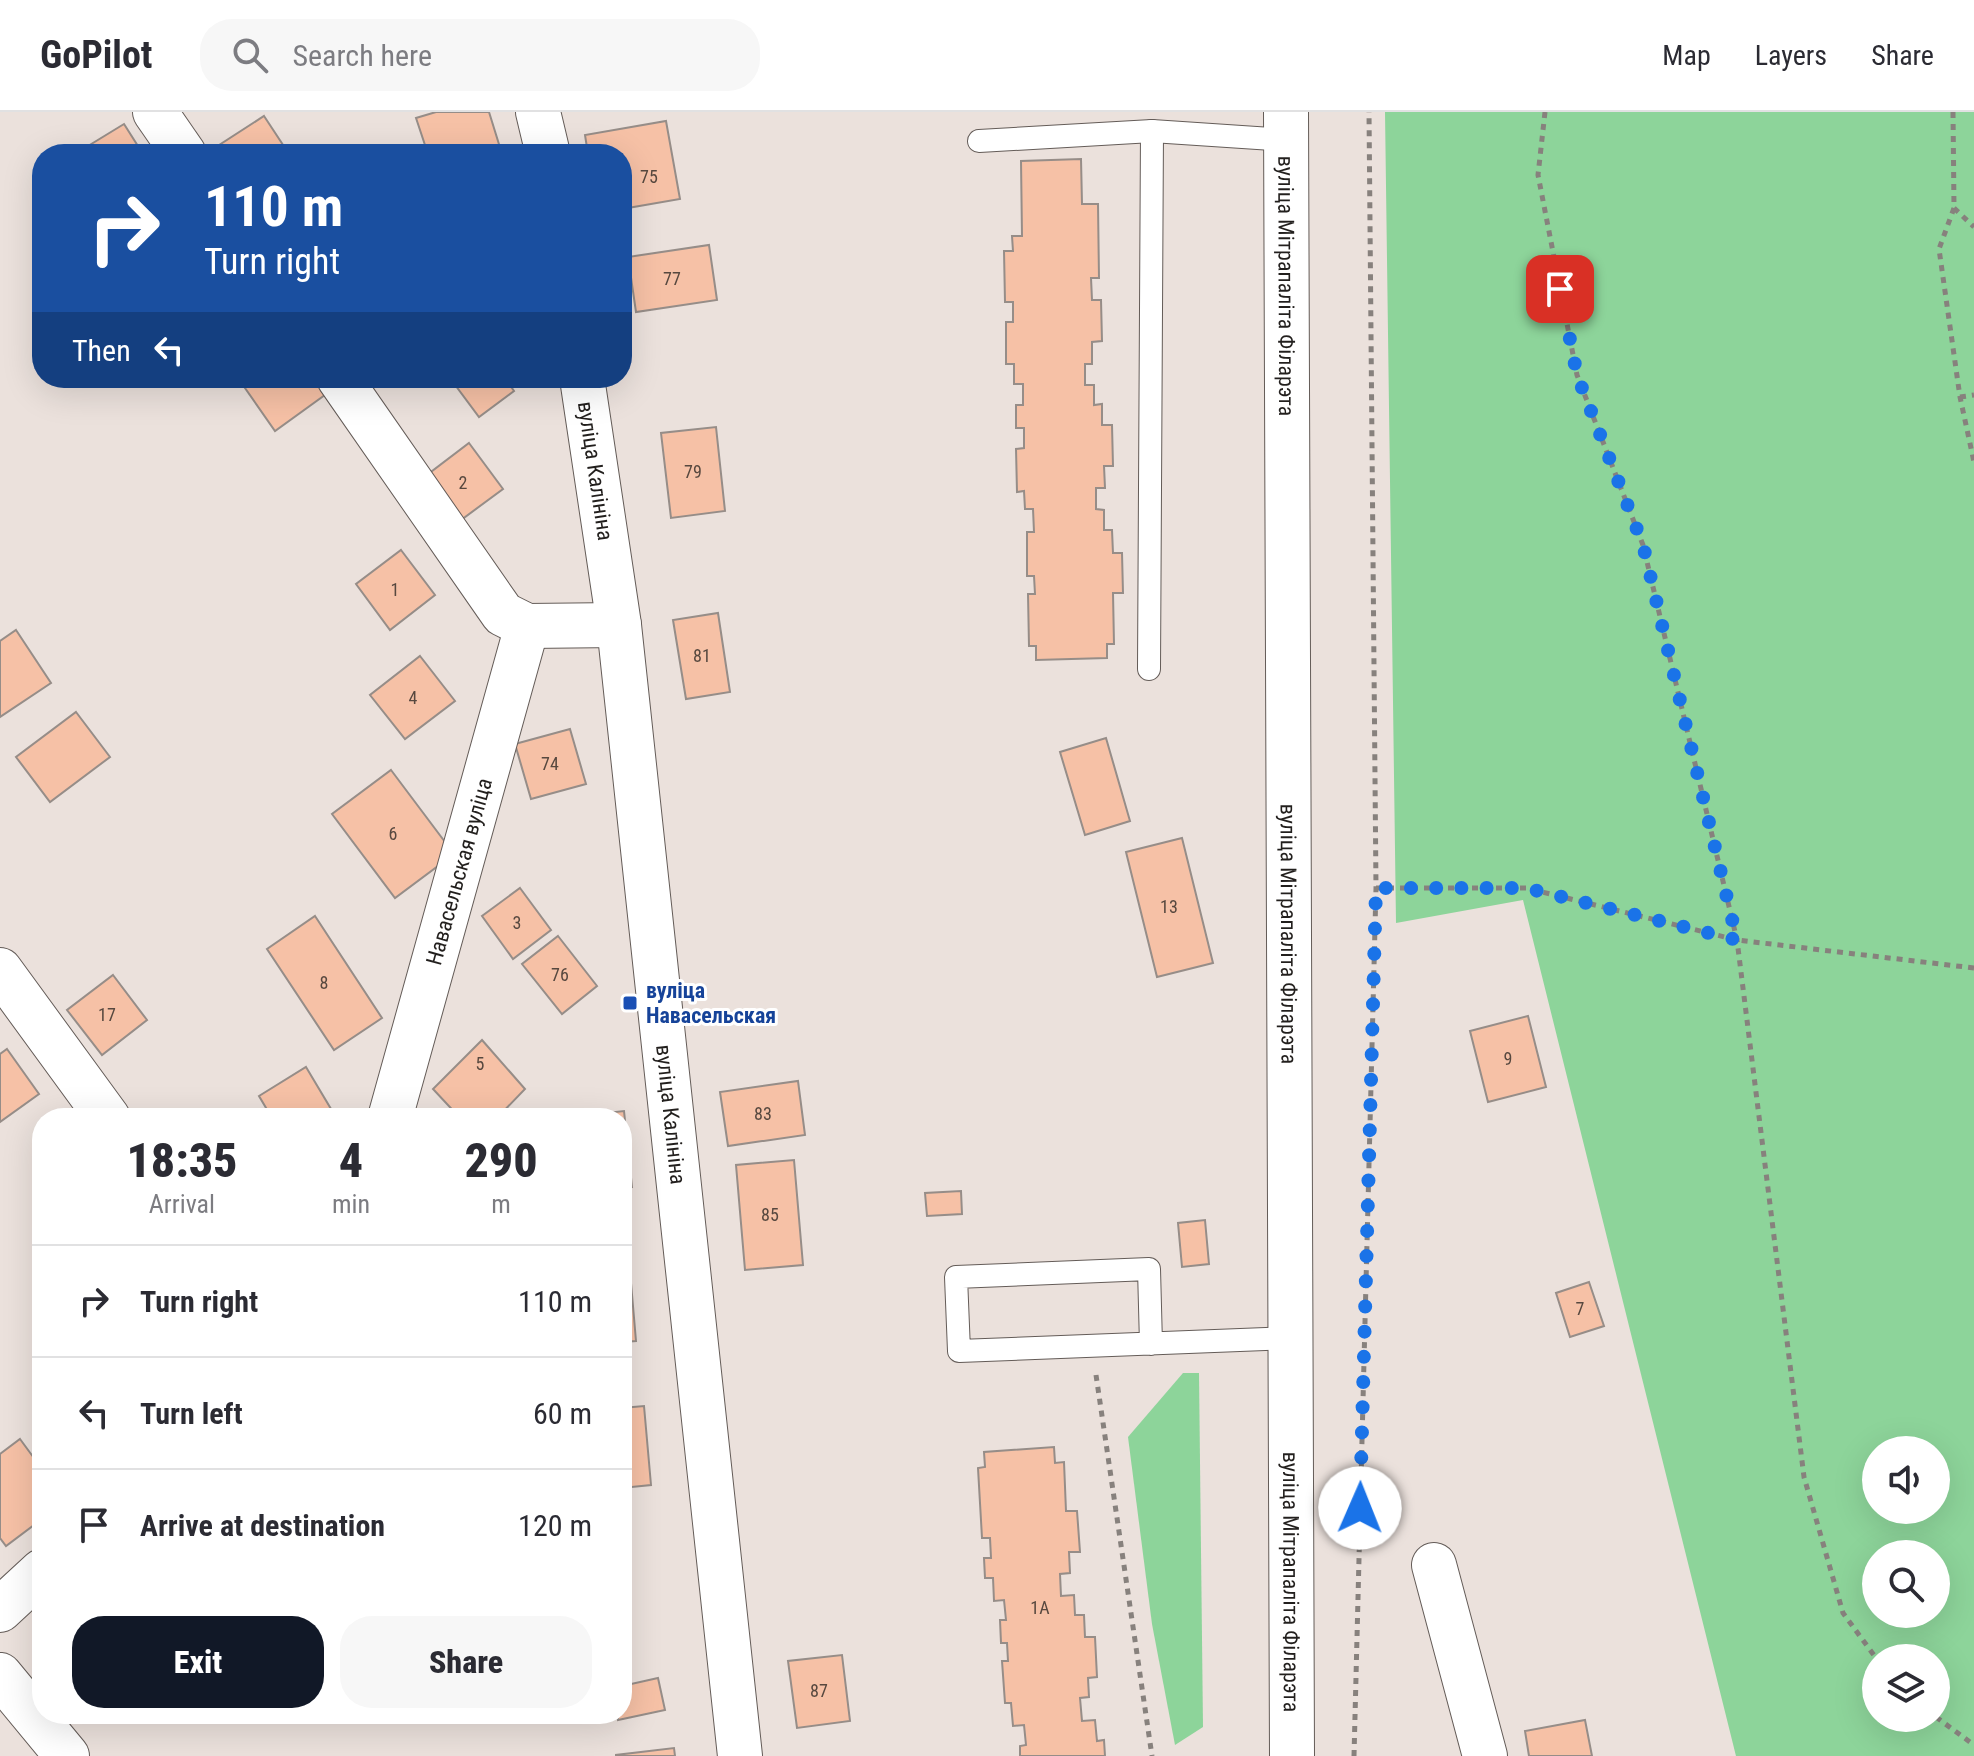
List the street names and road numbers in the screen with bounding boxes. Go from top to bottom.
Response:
street label: вуліца Мітрапаліта Філарэта [1273,156,1299,416]
street label: вуліца Калініна [573,400,618,542]
street label: Навасельская вуліца [421,775,497,968]
street label: вуліца Мітрапаліта Філарэта [1276,804,1301,1064]
street label: вуліца Калініна [651,1043,691,1186]
street label: вуліца Мітрапаліта Філарэта [1278,1452,1304,1712]

